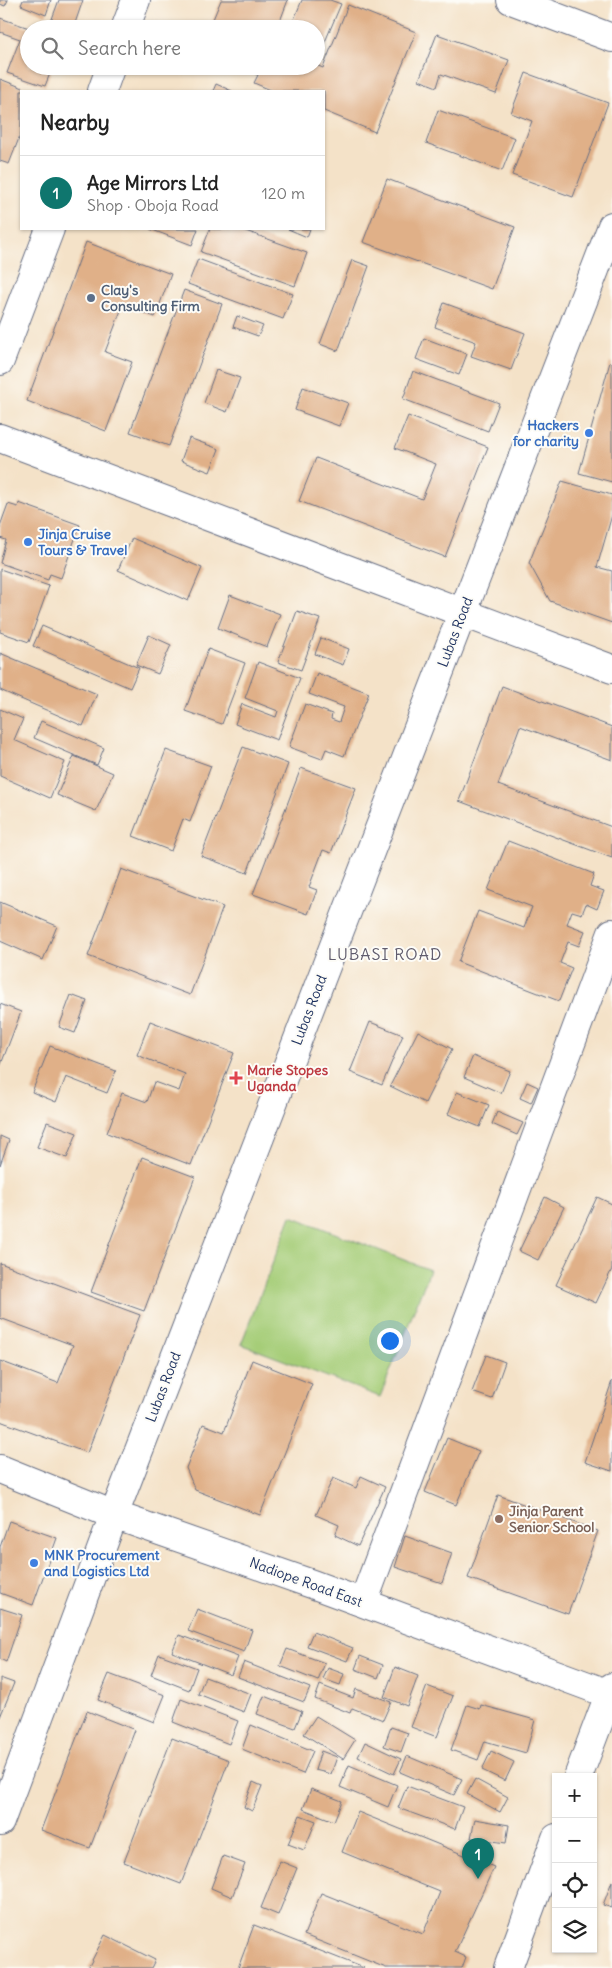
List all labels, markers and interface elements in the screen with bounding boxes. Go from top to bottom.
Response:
search box [20,20,325,75]
icon: search [38,34,66,62]
text: Search here [78,36,181,60]
text: Nearby [40,109,110,136]
text: Age Mirrors Ltd [87,171,219,195]
text: 1 [53,183,59,203]
text: 120 m [262,183,305,203]
text: Shop · Oboja Road [87,195,219,215]
place label: Clay's Consulting Firm [101,281,201,315]
marker: Clay's Consulting Firm [85,292,97,304]
place label: Hackers for charity [513,416,580,450]
marker: Hackers for charity [583,427,595,439]
place label: Jinja Cruise Tours & Travel [38,525,127,559]
marker: Jinja Cruise Tours & Travel [22,536,34,548]
street label: Lubas Road [433,594,477,670]
district label: LUBASI ROAD [328,944,442,964]
street label: Lubas Road [287,972,331,1048]
place label: Marie Stopes Uganda [247,1061,329,1095]
marker: Marie Stopes Uganda [229,1071,243,1085]
your location [377,1328,403,1354]
street label: Lubas Road [141,1349,185,1425]
place label: Jinja Parent Senior School [509,1502,594,1536]
marker: Jinja Parent Senior School [493,1513,505,1525]
place label: MNK Procurement and Logistics Ltd [44,1546,160,1580]
street label: Nadiope Road East [247,1553,365,1611]
marker: MNK Procurement and Logistics Ltd [28,1557,40,1569]
map controls [552,1773,597,1953]
button: + [552,1773,597,1818]
button: − [552,1818,597,1863]
pin: 1 [462,1838,494,1879]
button: locate [552,1863,597,1908]
button: layers [552,1908,597,1953]

